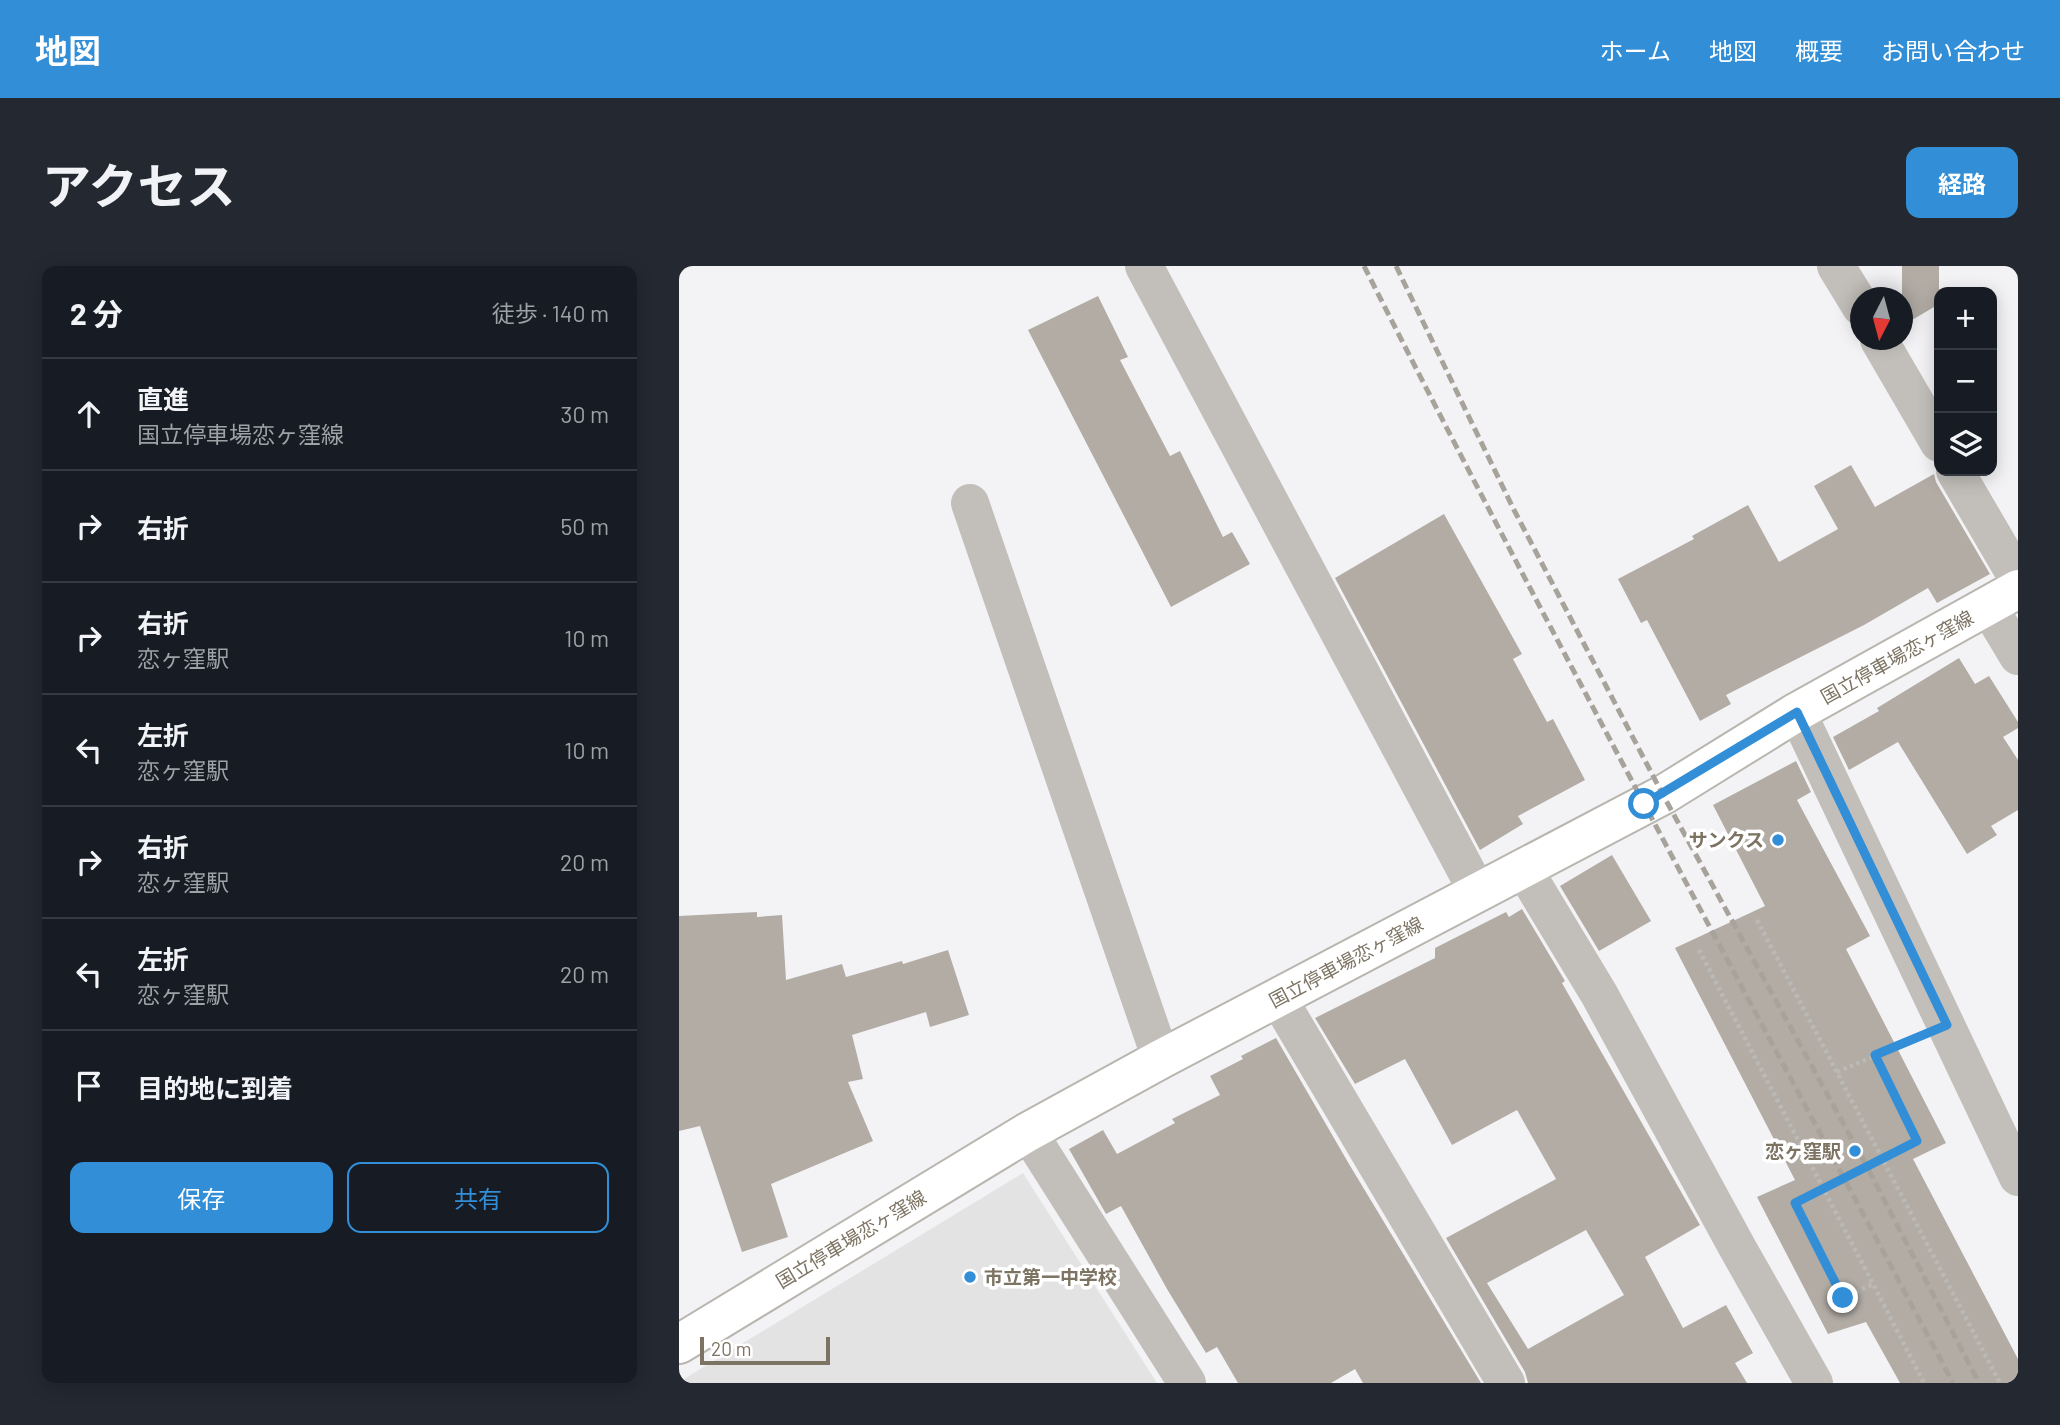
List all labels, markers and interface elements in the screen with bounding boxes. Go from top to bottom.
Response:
text: 地図 [35,30,101,70]
text: ホーム [1600,36,1671,65]
text: 地図 [1709,36,1757,65]
text: 概要 [1795,36,1843,65]
text: お問い合わせ [1881,36,2025,65]
button: 経路 [1906,147,2018,218]
text: アクセス [42,155,236,214]
north arrow [1850,287,1913,350]
map controls [1934,287,1997,476]
button: + [1934,287,1997,350]
text: 2 分 [70,295,123,331]
text: 徒歩 · 140 m [492,299,609,327]
button: − [1934,350,1997,413]
text: 直進 [137,383,189,414]
icon: ahead [70,395,108,433]
text: 30 m [561,400,609,428]
button: layers [1934,413,1997,476]
text: 国立停車場恋ヶ窪線 [137,420,344,448]
icon: right [70,507,108,545]
text: 右折 [137,512,189,543]
text: 50 m [561,512,609,540]
street label: 国立停車場恋ヶ窪線 [1816,605,1977,708]
text: 右折 [137,607,189,638]
icon: right [70,619,108,657]
text: 10 m [564,624,609,652]
text: 恋ヶ窪駅 [137,644,229,672]
text: 左折 [137,719,189,750]
icon: left [70,731,108,769]
text: 10 m [564,736,609,764]
text: 恋ヶ窪駅 [137,756,229,784]
route start [1628,788,1659,819]
place label: サンクス [1689,828,1764,851]
text: 右折 [137,831,189,862]
marker: サンクス [1770,832,1786,848]
icon: right [70,843,108,881]
text: 20 m [560,848,609,876]
text: 恋ヶ窪駅 [137,868,229,896]
street label: 国立停車場恋ヶ窪線 [1265,911,1427,1012]
text: 左折 [137,943,189,974]
icon: left [70,955,108,993]
text: 20 m [560,960,609,988]
text: 恋ヶ窪駅 [137,980,229,1008]
icon: arrive [70,1067,108,1105]
text: 目的地に到着 [137,1072,293,1103]
place label: 恋ヶ窪駅 [1765,1139,1841,1162]
marker: 恋ヶ窪駅 [1847,1143,1863,1159]
button: 保存 [70,1162,333,1233]
button: 共有 [347,1162,609,1233]
street label: 国立停車場恋ヶ窪線 [772,1185,930,1292]
place label: 市立第一中学校 [984,1265,1117,1288]
marker: 市立第一中学校 [962,1269,978,1285]
route end [1827,1282,1858,1313]
scale bar [700,1334,829,1366]
text: 20 m [711,1337,751,1360]

